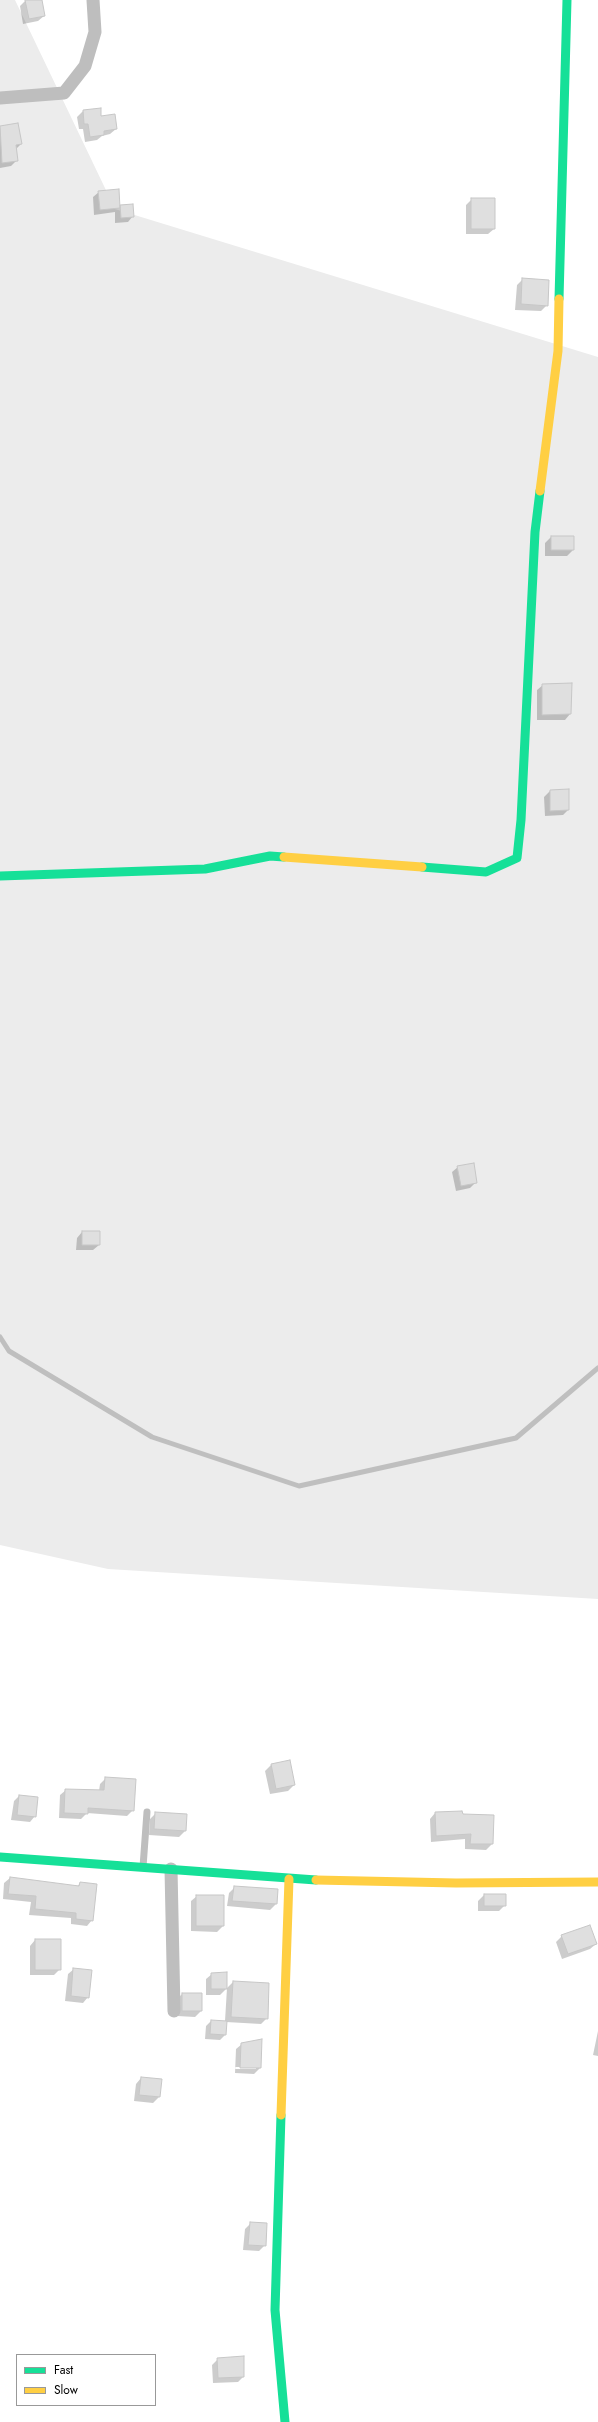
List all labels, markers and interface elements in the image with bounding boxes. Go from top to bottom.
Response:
legend [16,2354,156,2406]
text: Fast [54,2361,73,2379]
text: Slow [54,2381,78,2399]

